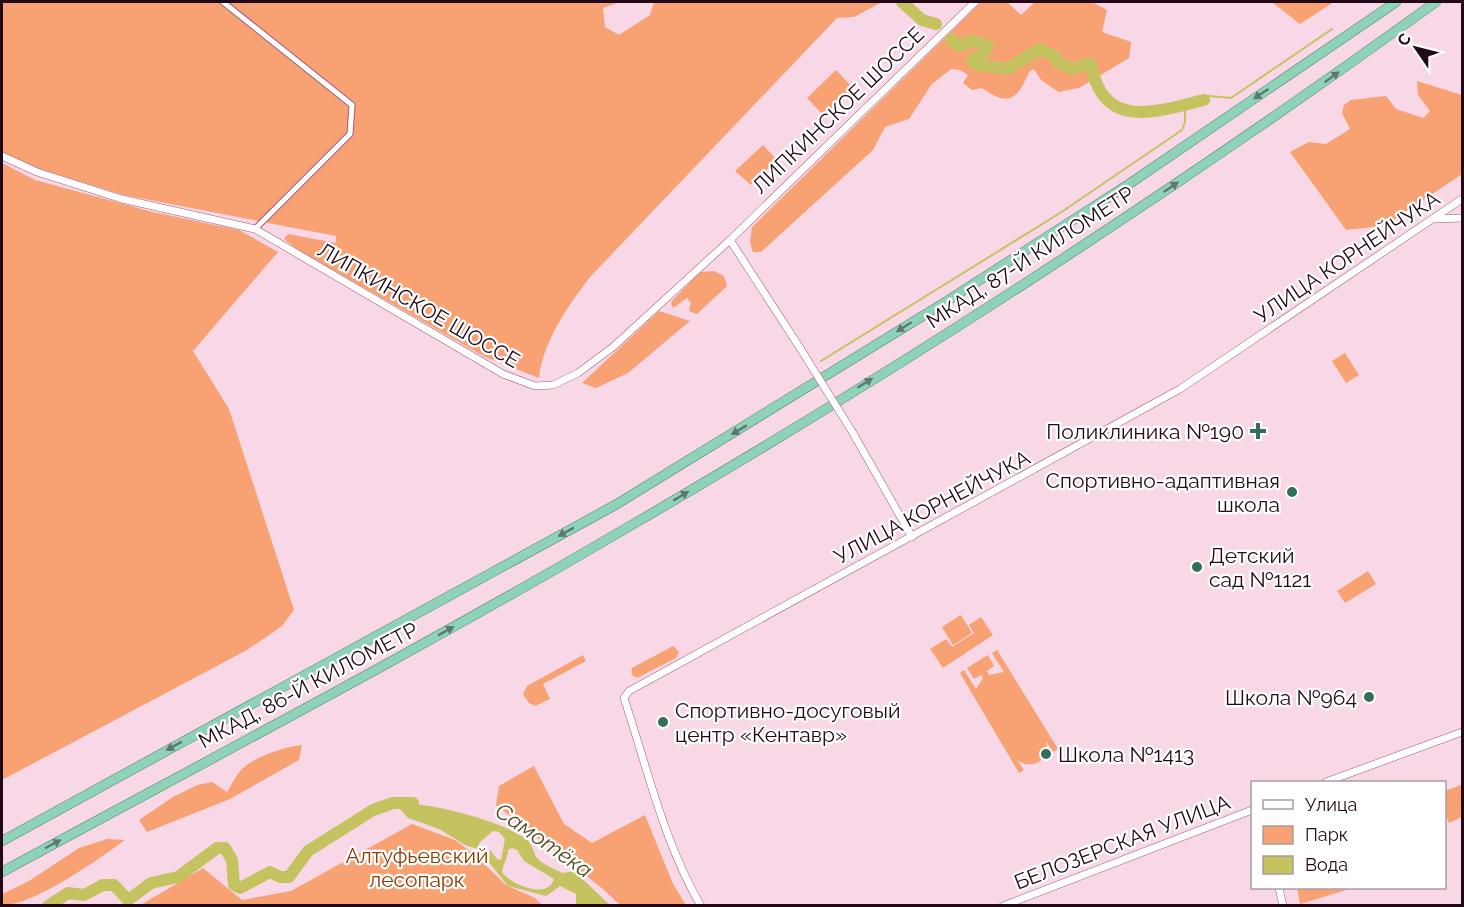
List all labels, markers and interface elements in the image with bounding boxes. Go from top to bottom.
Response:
north arrow [1386,18,1446,78]
street label: ЛИПКИНСКОЕ ШОССЕ [747,21,929,199]
text: С [1393,30,1415,50]
one-way arrow [1323,71,1339,83]
one-way arrow [1253,88,1269,99]
street label: МКАД, 87-Й КИЛОМЕТР [922,181,1138,333]
one-way arrow [1163,182,1179,193]
street label: УЛИЦА КОРНЕЙЧУКА [1250,186,1444,328]
street label: ЛИПКИНСКОЕ ШОССЕ [314,237,524,373]
one-way arrow [896,322,912,333]
one-way arrow [857,377,873,388]
place label: Поликлиника №190 [1046,419,1244,444]
marker: Поликлиника №190 [1249,422,1267,440]
one-way arrow [731,424,747,435]
street label: УЛИЦА КОРНЕЙЧУКА [830,445,1034,569]
place label: Спортивно-адаптивная школа [1046,468,1280,517]
marker: Спортивно-адаптивная школа [1285,485,1299,499]
one-way arrow [673,490,689,501]
one-way arrow [557,527,574,537]
place label: Детский сад №1121 [1209,543,1311,592]
marker: Детский сад №1121 [1190,560,1204,574]
street label: МКАД, 86-Й КИЛОМЕТР [194,617,422,753]
one-way arrow [438,626,455,636]
place label: Школа №964 [1225,685,1357,710]
marker: Школа №964 [1362,690,1376,704]
place label: Спортивно-досуговый центр «Кентавр» [675,698,900,747]
marker: Спортивно-досуговый центр «Кентавр» [656,715,670,729]
one-way arrow [165,741,182,751]
place label: Школа №1413 [1058,742,1194,767]
marker: Школа №1413 [1039,747,1053,761]
legend [1251,781,1446,889]
street label: БЕЛОЗЕРСКАЯ УЛИЦА [1011,789,1233,895]
text: Улица [1305,794,1357,815]
water label: Самотёка [490,797,598,883]
text: Парк [1305,824,1348,845]
one-way arrow [45,839,62,849]
park label: Алтуфьевский лесопарк [345,843,489,892]
text: Вода [1305,854,1348,875]

